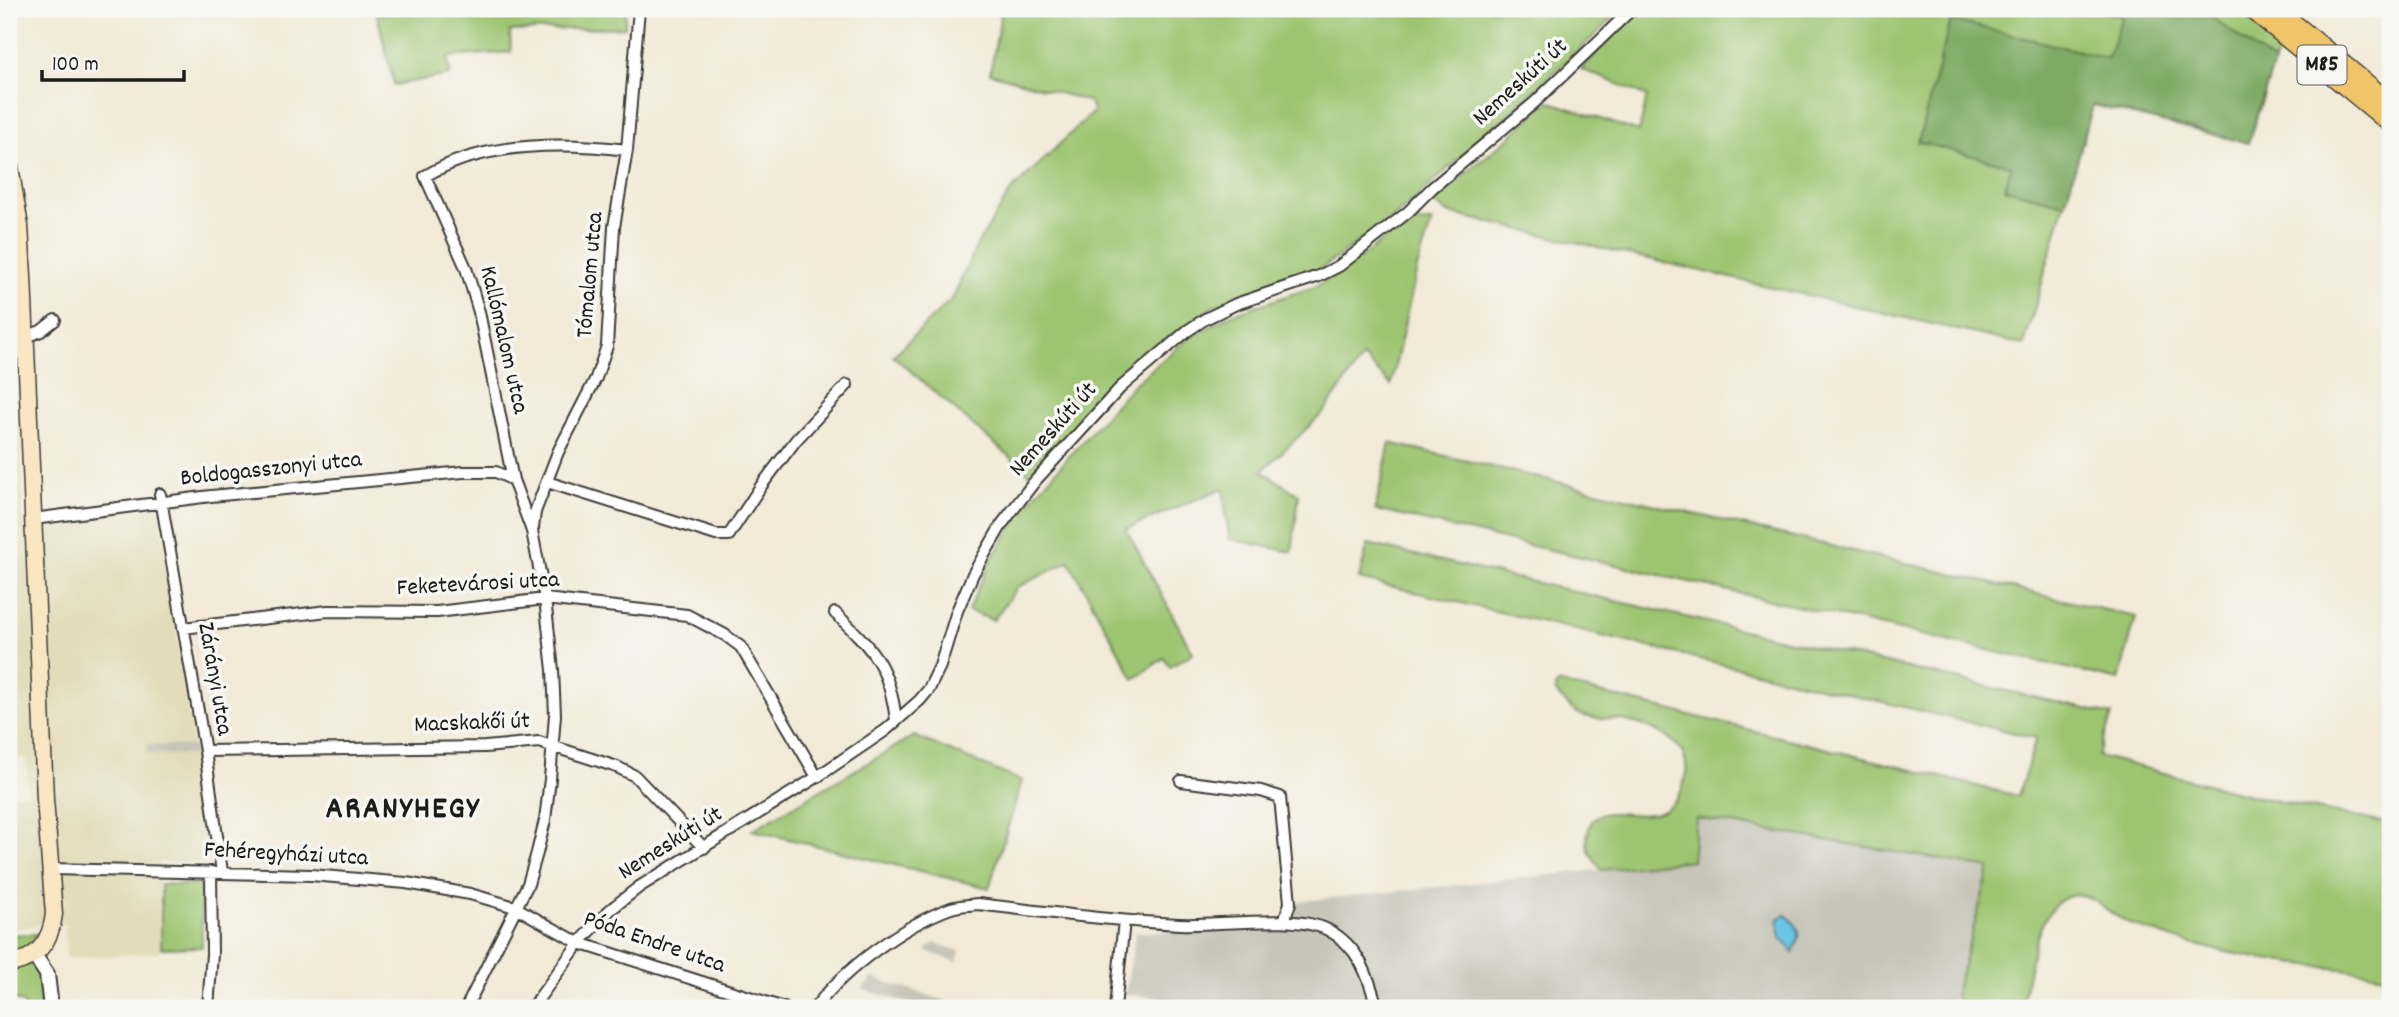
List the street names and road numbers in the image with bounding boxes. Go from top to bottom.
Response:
street label: Nemeskúti út [1466,31,1576,135]
road number: M85 [2298,46,2346,85]
street label: Tómalom utca [569,210,614,339]
street label: Kallómalom utca [469,263,537,418]
street label: Nemeskúti út [1002,375,1106,485]
street label: Boldogasszonyi utca [179,443,364,496]
street label: Feketevárosi utca [396,564,561,606]
street label: Zárányi utca [187,620,241,739]
street label: Macskakői út [414,705,531,743]
street label: Nemeskúti út [612,798,730,890]
street label: Fehéregyházi utca [203,834,370,876]
street label: Póda Endre utca [579,903,730,983]

